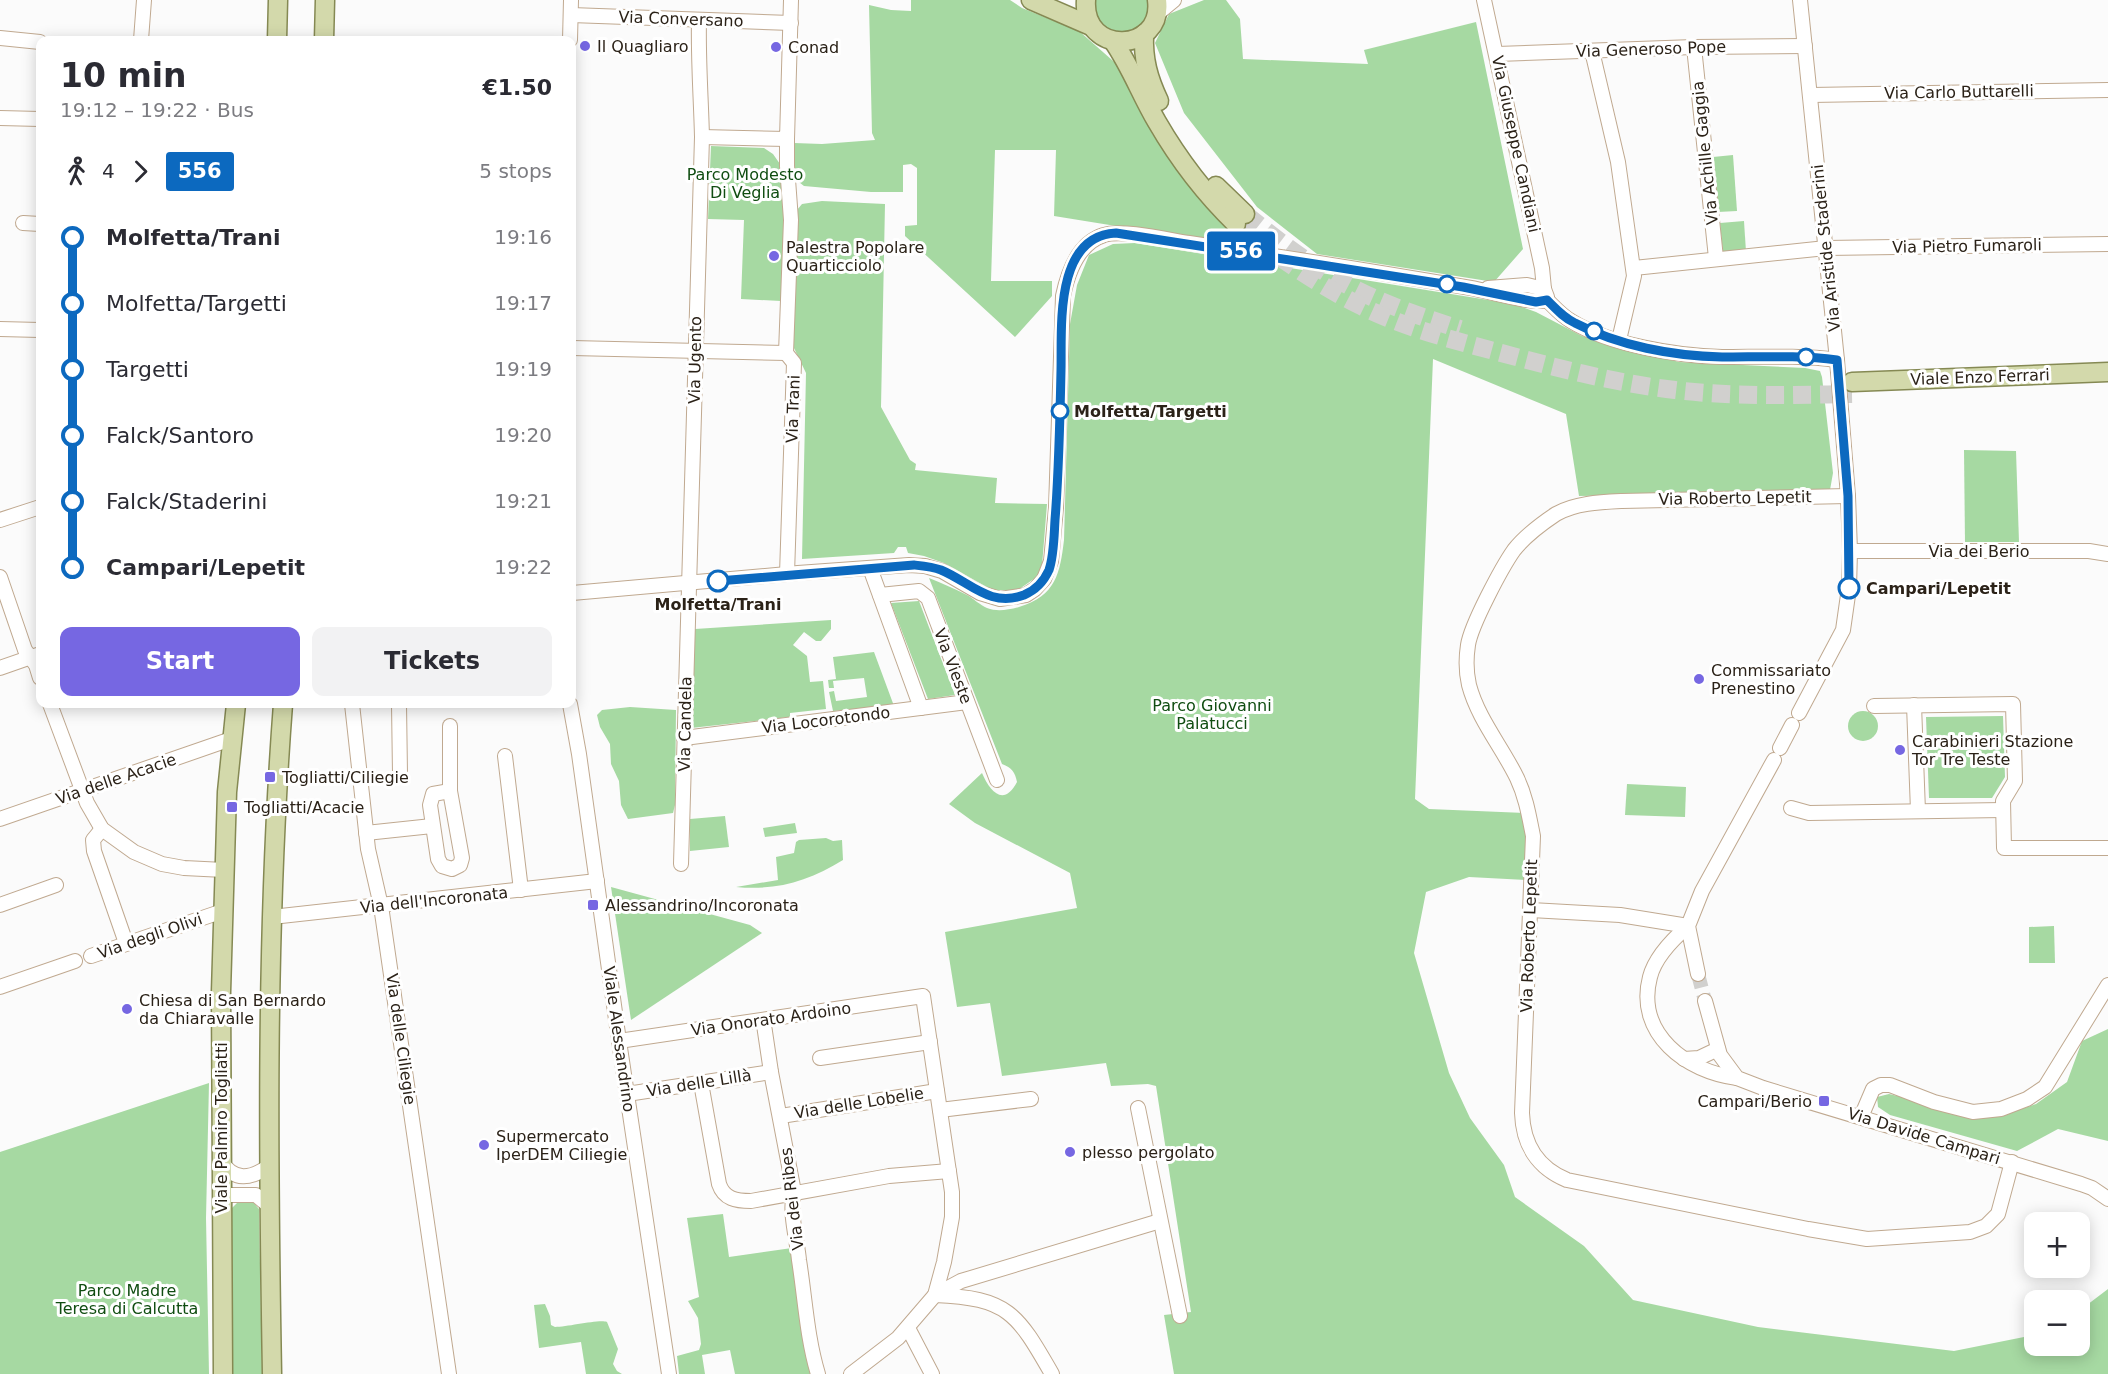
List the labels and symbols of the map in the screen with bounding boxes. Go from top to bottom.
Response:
street label: Via Conversano [618,7,744,31]
place label: Il Quagliaro [597,37,689,56]
street label: Via Generoso Pope [1576,37,1726,61]
place label: Conad [788,38,839,57]
marker: Il Quagliaro [578,39,592,53]
marker: Conad [769,40,783,54]
street label: Via Giuseppe Candiani [1488,54,1544,234]
street label: Via Achille Gaggia [1688,80,1722,226]
street label: Via Carlo Buttarelli [1884,81,2034,103]
street label: Via Aristide Staderini [1808,164,1844,332]
park label: Parco Modesto Di Veglia [687,165,803,202]
line badge: 556 [1206,232,1276,270]
street label: Via Pietro Fumaroli [1892,235,2042,257]
place label: Palestra Popolare Quarticciolo [786,238,924,275]
marker: Palestra Popolare Quarticciolo [767,249,781,263]
unlabelled marker [1438,275,1456,293]
street label: Via Ugento [685,316,705,404]
unlabelled marker [1585,322,1603,340]
unlabelled marker [1797,348,1815,366]
street label: Viale Enzo Ferrari [1910,365,2050,389]
street label: Via Trani [782,375,804,443]
marker: Molfetta/Targetti [1051,402,1069,420]
place label: Molfetta/Targetti [1074,402,1227,421]
street label: Via Roberto Lepetit [1658,487,1812,509]
street label: Via dei Berio [1928,542,2030,561]
marker: Molfetta/Trani [707,570,729,592]
marker: Campari/Lepetit [1838,577,1860,599]
place label: Campari/Lepetit [1866,579,2011,598]
place label: Molfetta/Trani [655,595,781,614]
street label: Via Vieste [930,626,976,706]
place label: Commissariato Prenestino [1711,661,1831,698]
marker: Commissariato Prenestino [1692,672,1706,686]
street label: Via Candela [675,676,695,772]
park label: Parco Giovanni Palatucci [1152,696,1272,733]
street label: Via Locorotondo [761,703,891,737]
place label: Carabinieri Stazione Tor Tre Teste [1911,732,2073,769]
marker: Carabinieri Stazione Tor Tre Teste [1893,743,1907,757]
street label: Via delle Acacie [53,749,179,809]
place label: Togliatti/Ciliegie [281,768,409,787]
marker: Togliatti/Ciliegie [263,770,277,784]
place label: Togliatti/Acacie [243,798,364,817]
marker: Togliatti/Acacie [225,800,239,814]
street label: Via Roberto Lepetit [1517,859,1541,1013]
street label: Via dell'Incoronata [359,883,509,917]
place label: Alessandrino/Incoronata [605,896,799,915]
marker: Alessandrino/Incoronata [586,898,600,912]
street label: Via degli Olivi [95,909,205,963]
street label: Viale Alessandrino [599,965,639,1113]
street label: Via delle Ciliegie [382,972,420,1106]
place label: Chiesa di San Bernardo da Chiaravalle [139,991,326,1028]
street label: Via Onorato Ardoino [690,998,852,1040]
marker: Chiesa di San Bernardo da Chiaravalle [120,1002,134,1016]
street label: Viale Palmiro Togliatti [212,1042,231,1214]
street label: Via delle Lillà [645,1065,753,1101]
street label: Via delle Lobelie [793,1083,925,1123]
place label: Campari/Berio [1697,1092,1812,1111]
marker: Campari/Berio [1817,1094,1831,1108]
street label: Via Davide Campari [1845,1104,2003,1168]
place label: Supermercato IperDEM Ciliegie [496,1127,627,1164]
marker: Supermercato IperDEM Ciliegie [477,1138,491,1152]
place label: plesso pergolato [1082,1143,1215,1162]
marker: plesso pergolato [1063,1145,1077,1159]
street label: Via dei Ribes [776,1147,808,1251]
park label: Parco Madre Teresa di Calcutta [55,1281,198,1318]

